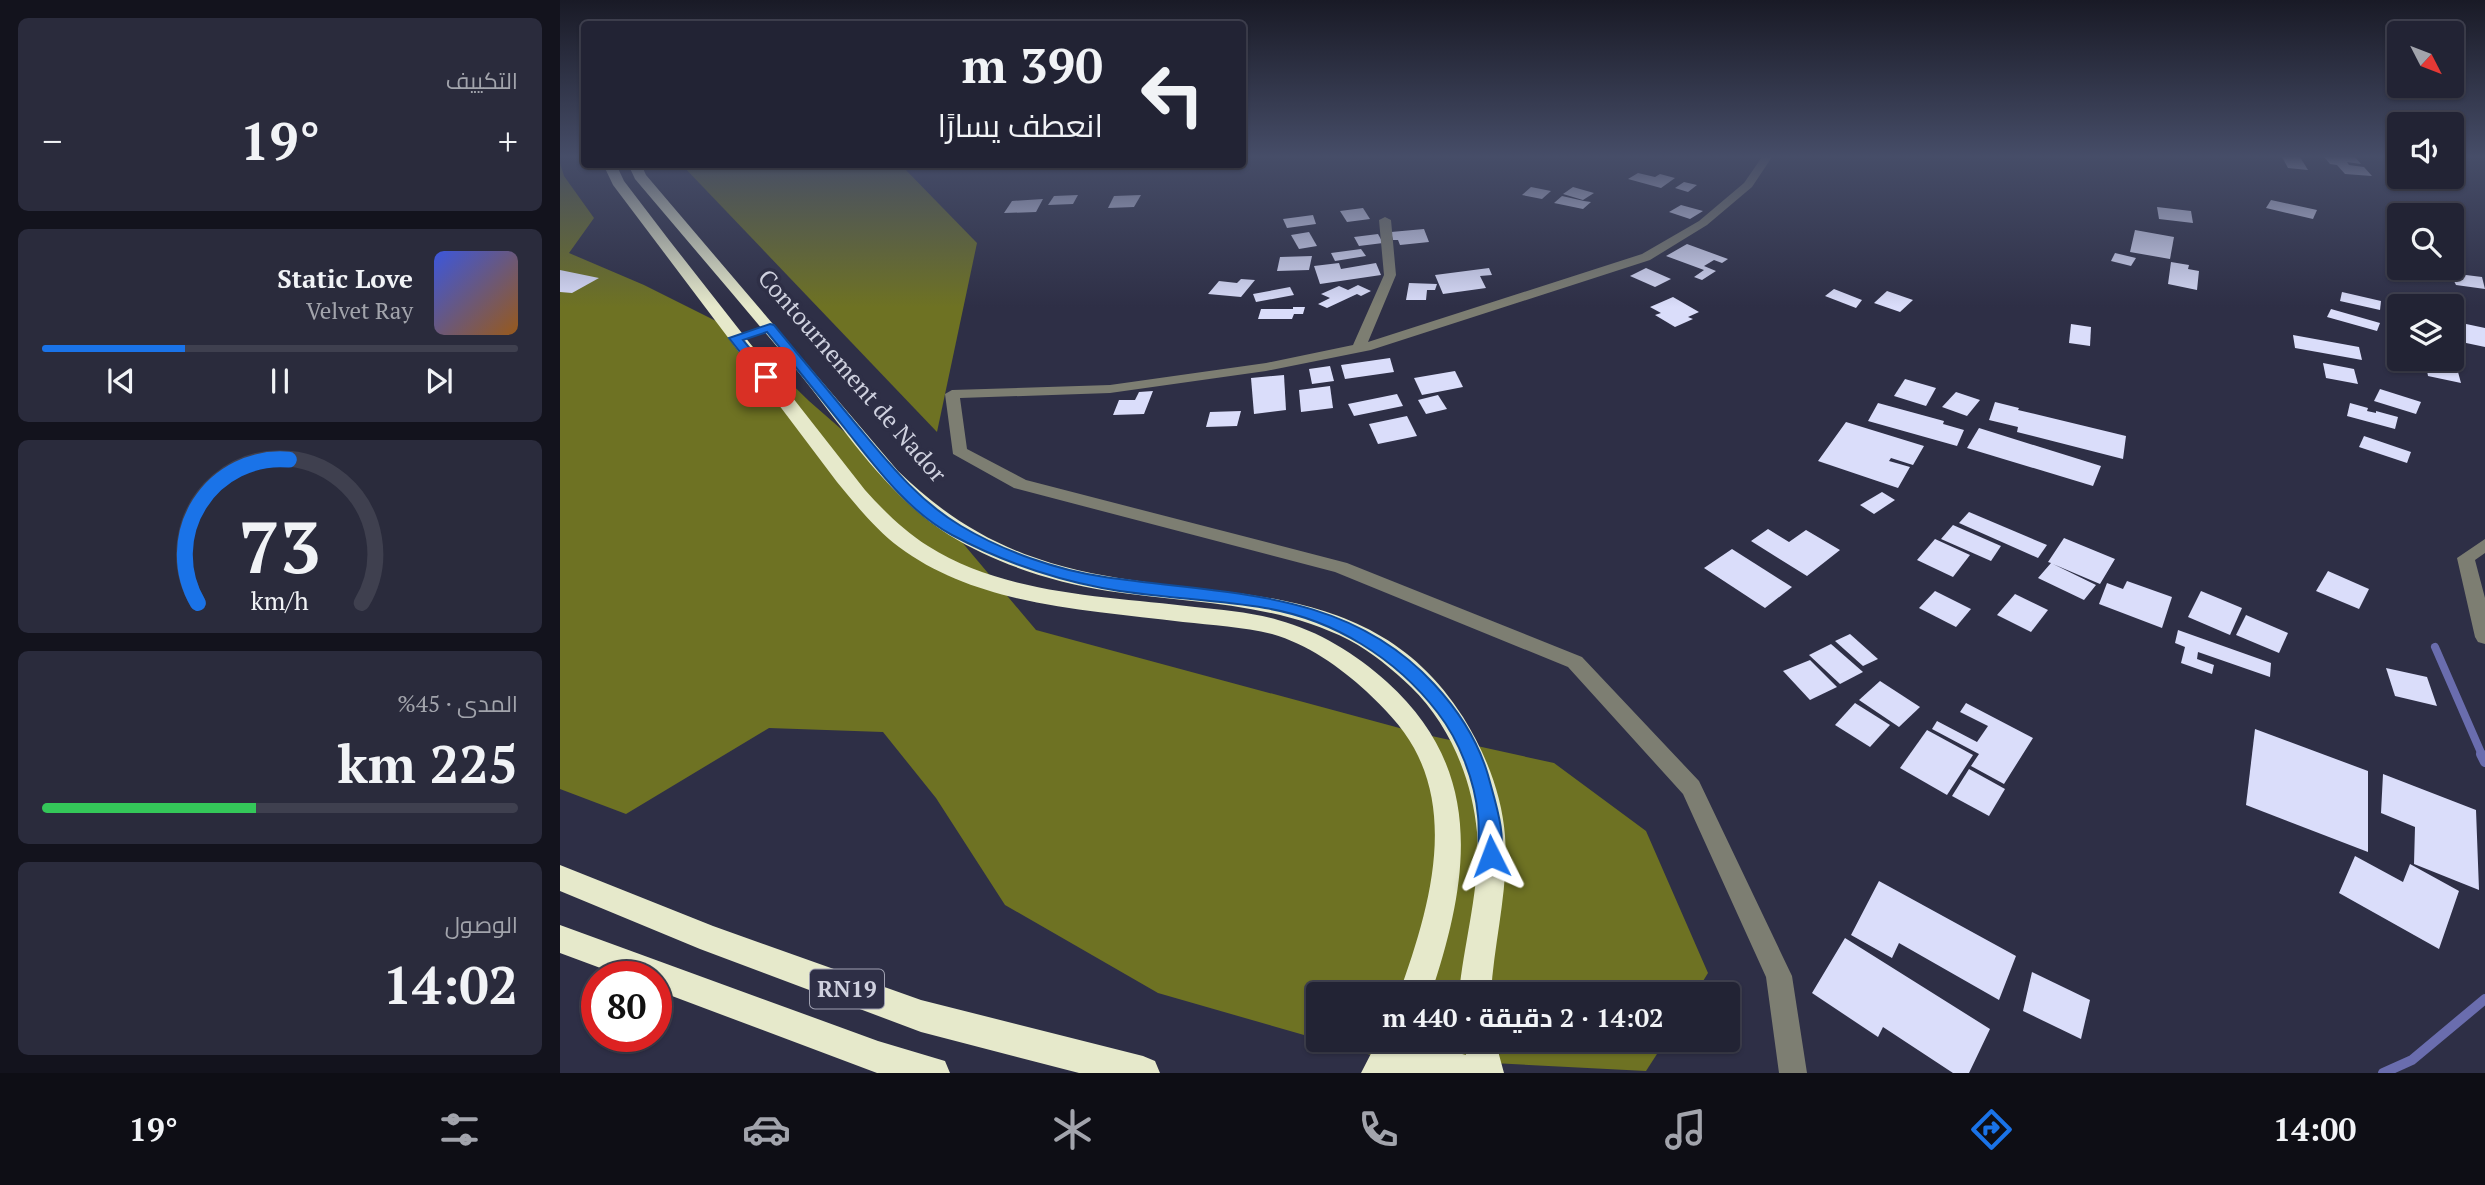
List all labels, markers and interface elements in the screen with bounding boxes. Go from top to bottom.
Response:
north arrow [2387,21,2464,98]
map controls [2387,21,2464,371]
text: 390 m [961,32,1103,97]
icon: left [1127,49,1218,140]
text: التكييف [446,65,518,96]
text: انعطف يسارًا [937,104,1103,146]
text: 19° [240,106,320,175]
button: sound [2387,112,2464,189]
text: − [42,116,62,166]
text: + [498,116,518,166]
button: search [2387,203,2464,280]
text: Static Love [277,261,413,295]
street label: Contournement de Nador [751,262,955,489]
button: layers [2387,294,2464,371]
text: Velvet Ray [306,295,413,326]
pin [736,347,796,407]
icon: arrive [747,358,785,396]
icon: previous [102,362,140,400]
icon: pause [261,362,299,400]
icon: next [420,362,458,400]
text: 73 [239,497,321,594]
text: km/h [251,583,309,616]
text: المدى · 45% [397,688,518,719]
text: 225 km [337,729,518,798]
position arrow [1454,819,1528,893]
text: الوصول [445,909,518,940]
text: 14:02 [383,950,518,1019]
speed limit sign: 80 [581,961,672,1052]
road number: RN19 [810,970,884,1008]
text: 14:02 · 2 دقيقة · 440 m [1382,1000,1664,1034]
icon: filters [435,1105,484,1154]
icon: car [742,1105,791,1154]
icon: climate [1048,1105,1097,1154]
icon: phone [1354,1105,1403,1154]
icon: music [1661,1105,1710,1154]
icon: directions [1967,1105,2016,1154]
text: 19° [129,1108,178,1150]
text: 14:00 [2273,1108,2356,1150]

